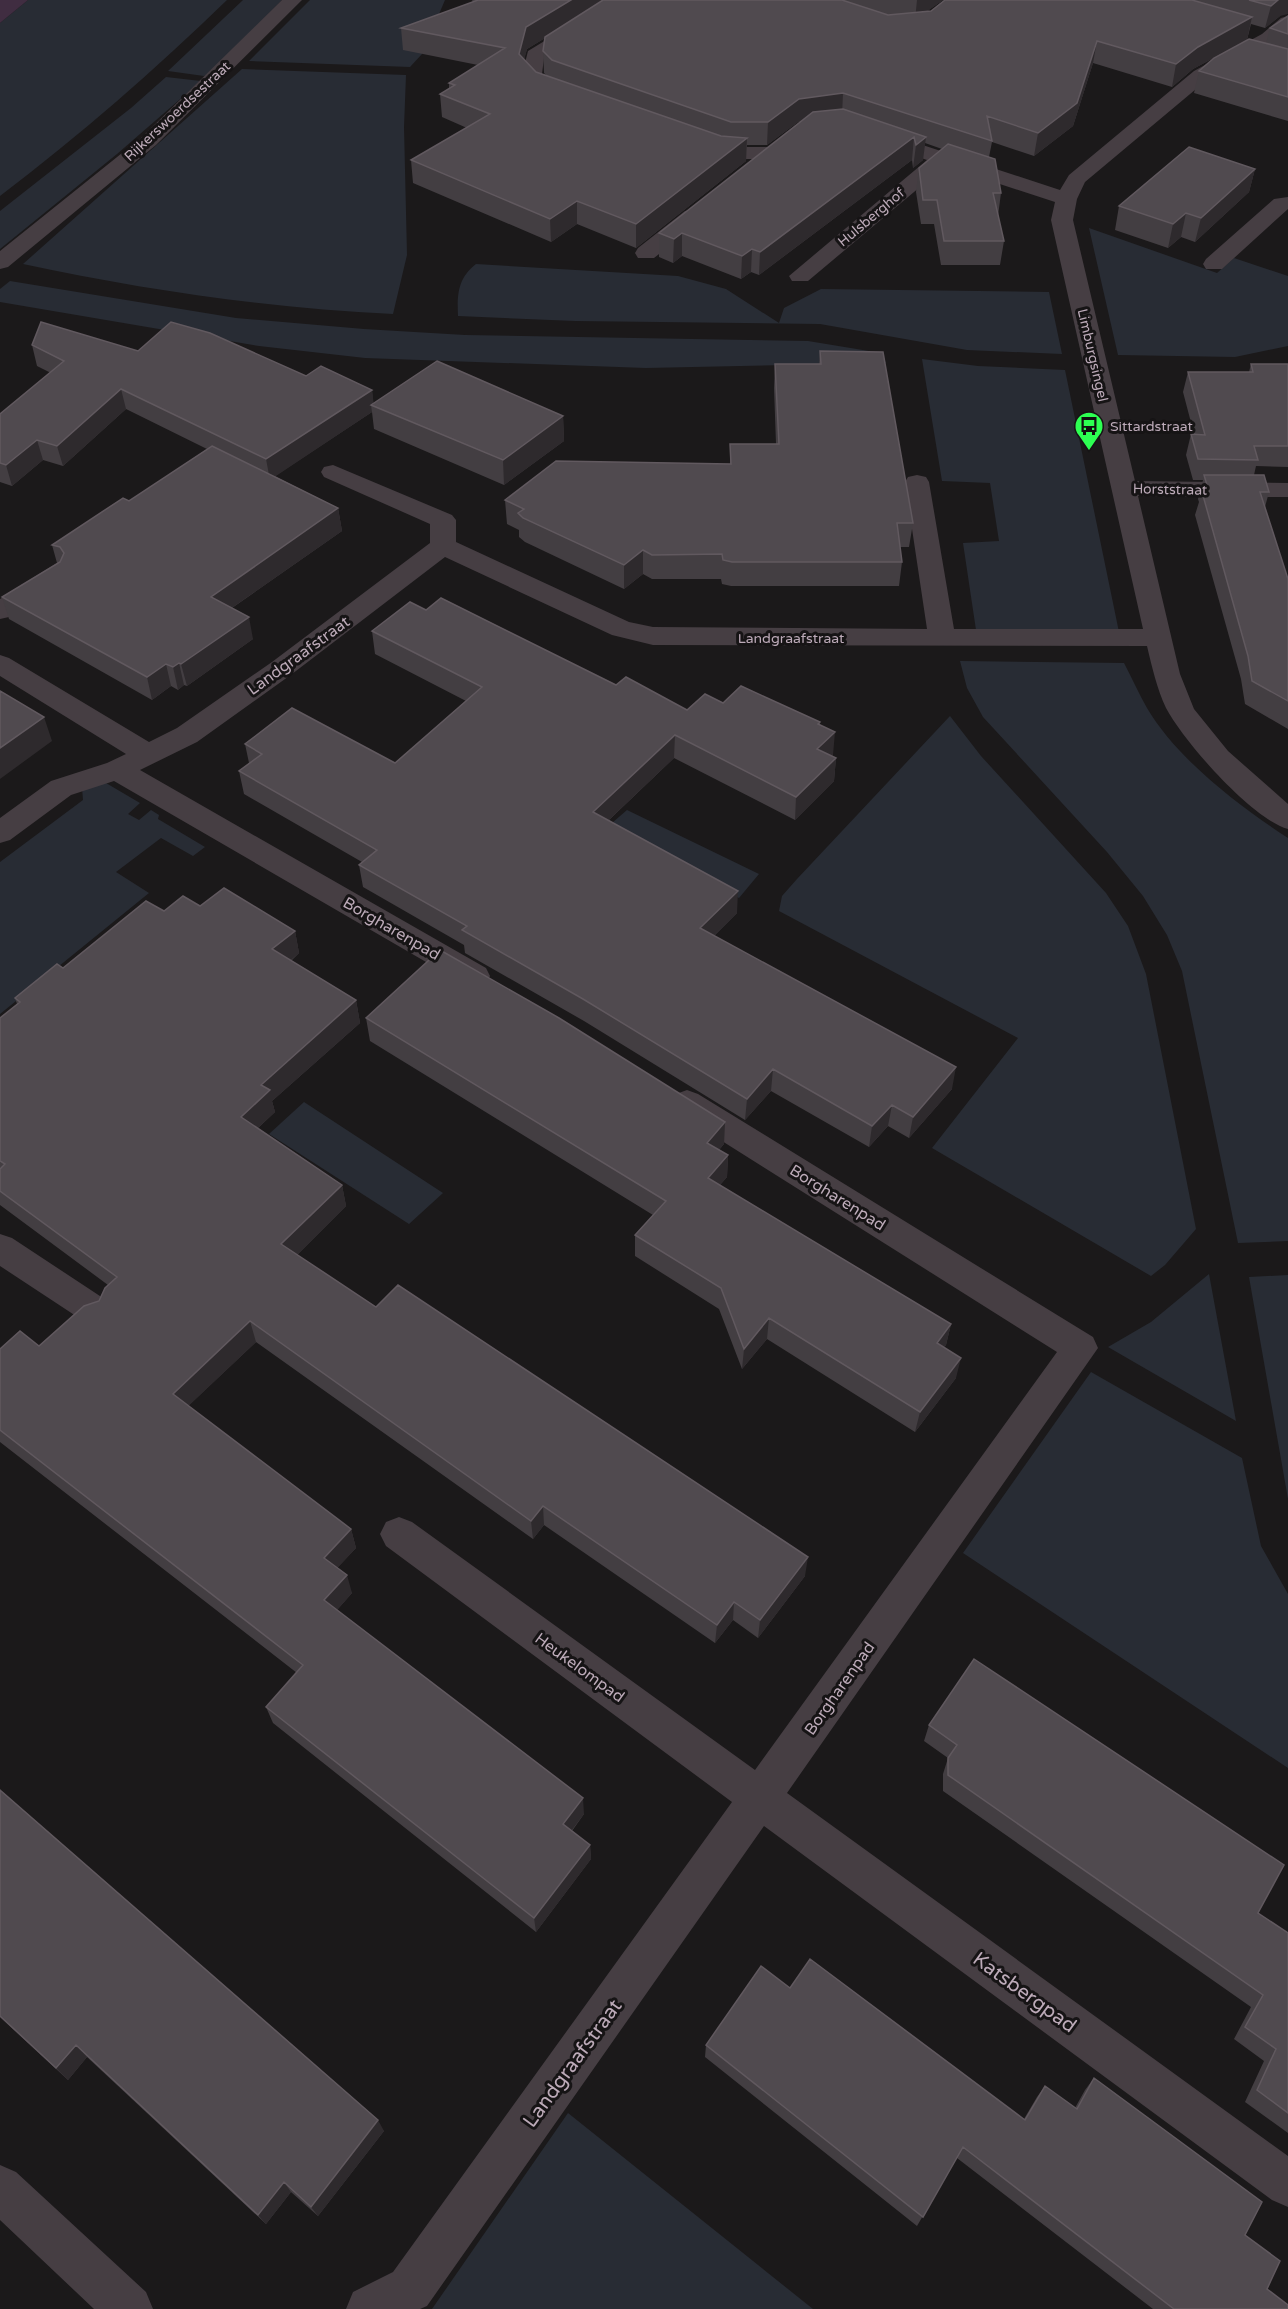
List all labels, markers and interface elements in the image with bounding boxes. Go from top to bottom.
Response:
street label: Rijkerswoerdsestraat [121,57,234,165]
street label: Hulsberghof [834,184,909,250]
street label: Limburgsingel [1074,307,1111,403]
bus stop icon: Sittardstraat [1073,410,1105,452]
place label: Sittardstraat [1110,418,1193,435]
street label: Horststraat [1133,480,1208,499]
street label: Landgraafstraat [243,612,354,700]
street label: Landgraafstraat [738,630,845,647]
street label: Borgharenpad [339,893,444,965]
street label: Borgharenpad [786,1160,889,1235]
street label: Heukelompad [531,1629,628,1707]
street label: Borgharenpad [800,1638,879,1739]
street label: Katsbergpad [968,1947,1081,2038]
street label: Landgraafstraat [518,1995,628,2132]

